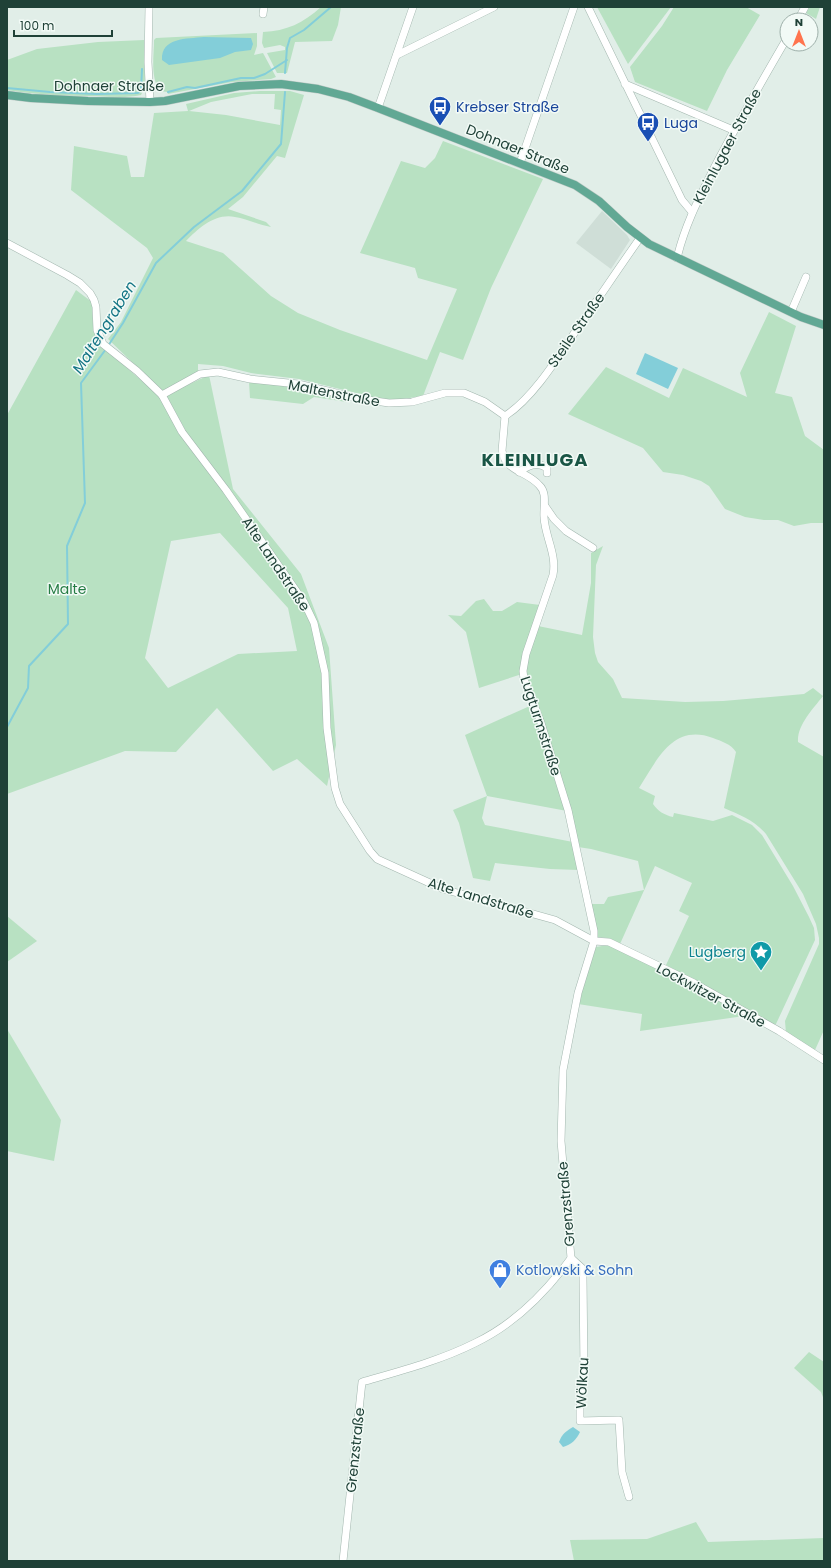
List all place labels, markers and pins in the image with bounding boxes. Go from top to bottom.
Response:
bus stop icon: Krebser Straße [427,94,453,127]
place label: Krebser Straße [456,97,559,117]
bus stop icon: Luga [635,110,661,143]
place label: Luga [664,113,698,133]
place icon: Lugberg [748,939,774,972]
place label: Lugberg [689,942,746,962]
shop icon: Kotlowski & Sohn [487,1257,513,1290]
place label: Kotlowski & Sohn [516,1260,633,1280]

